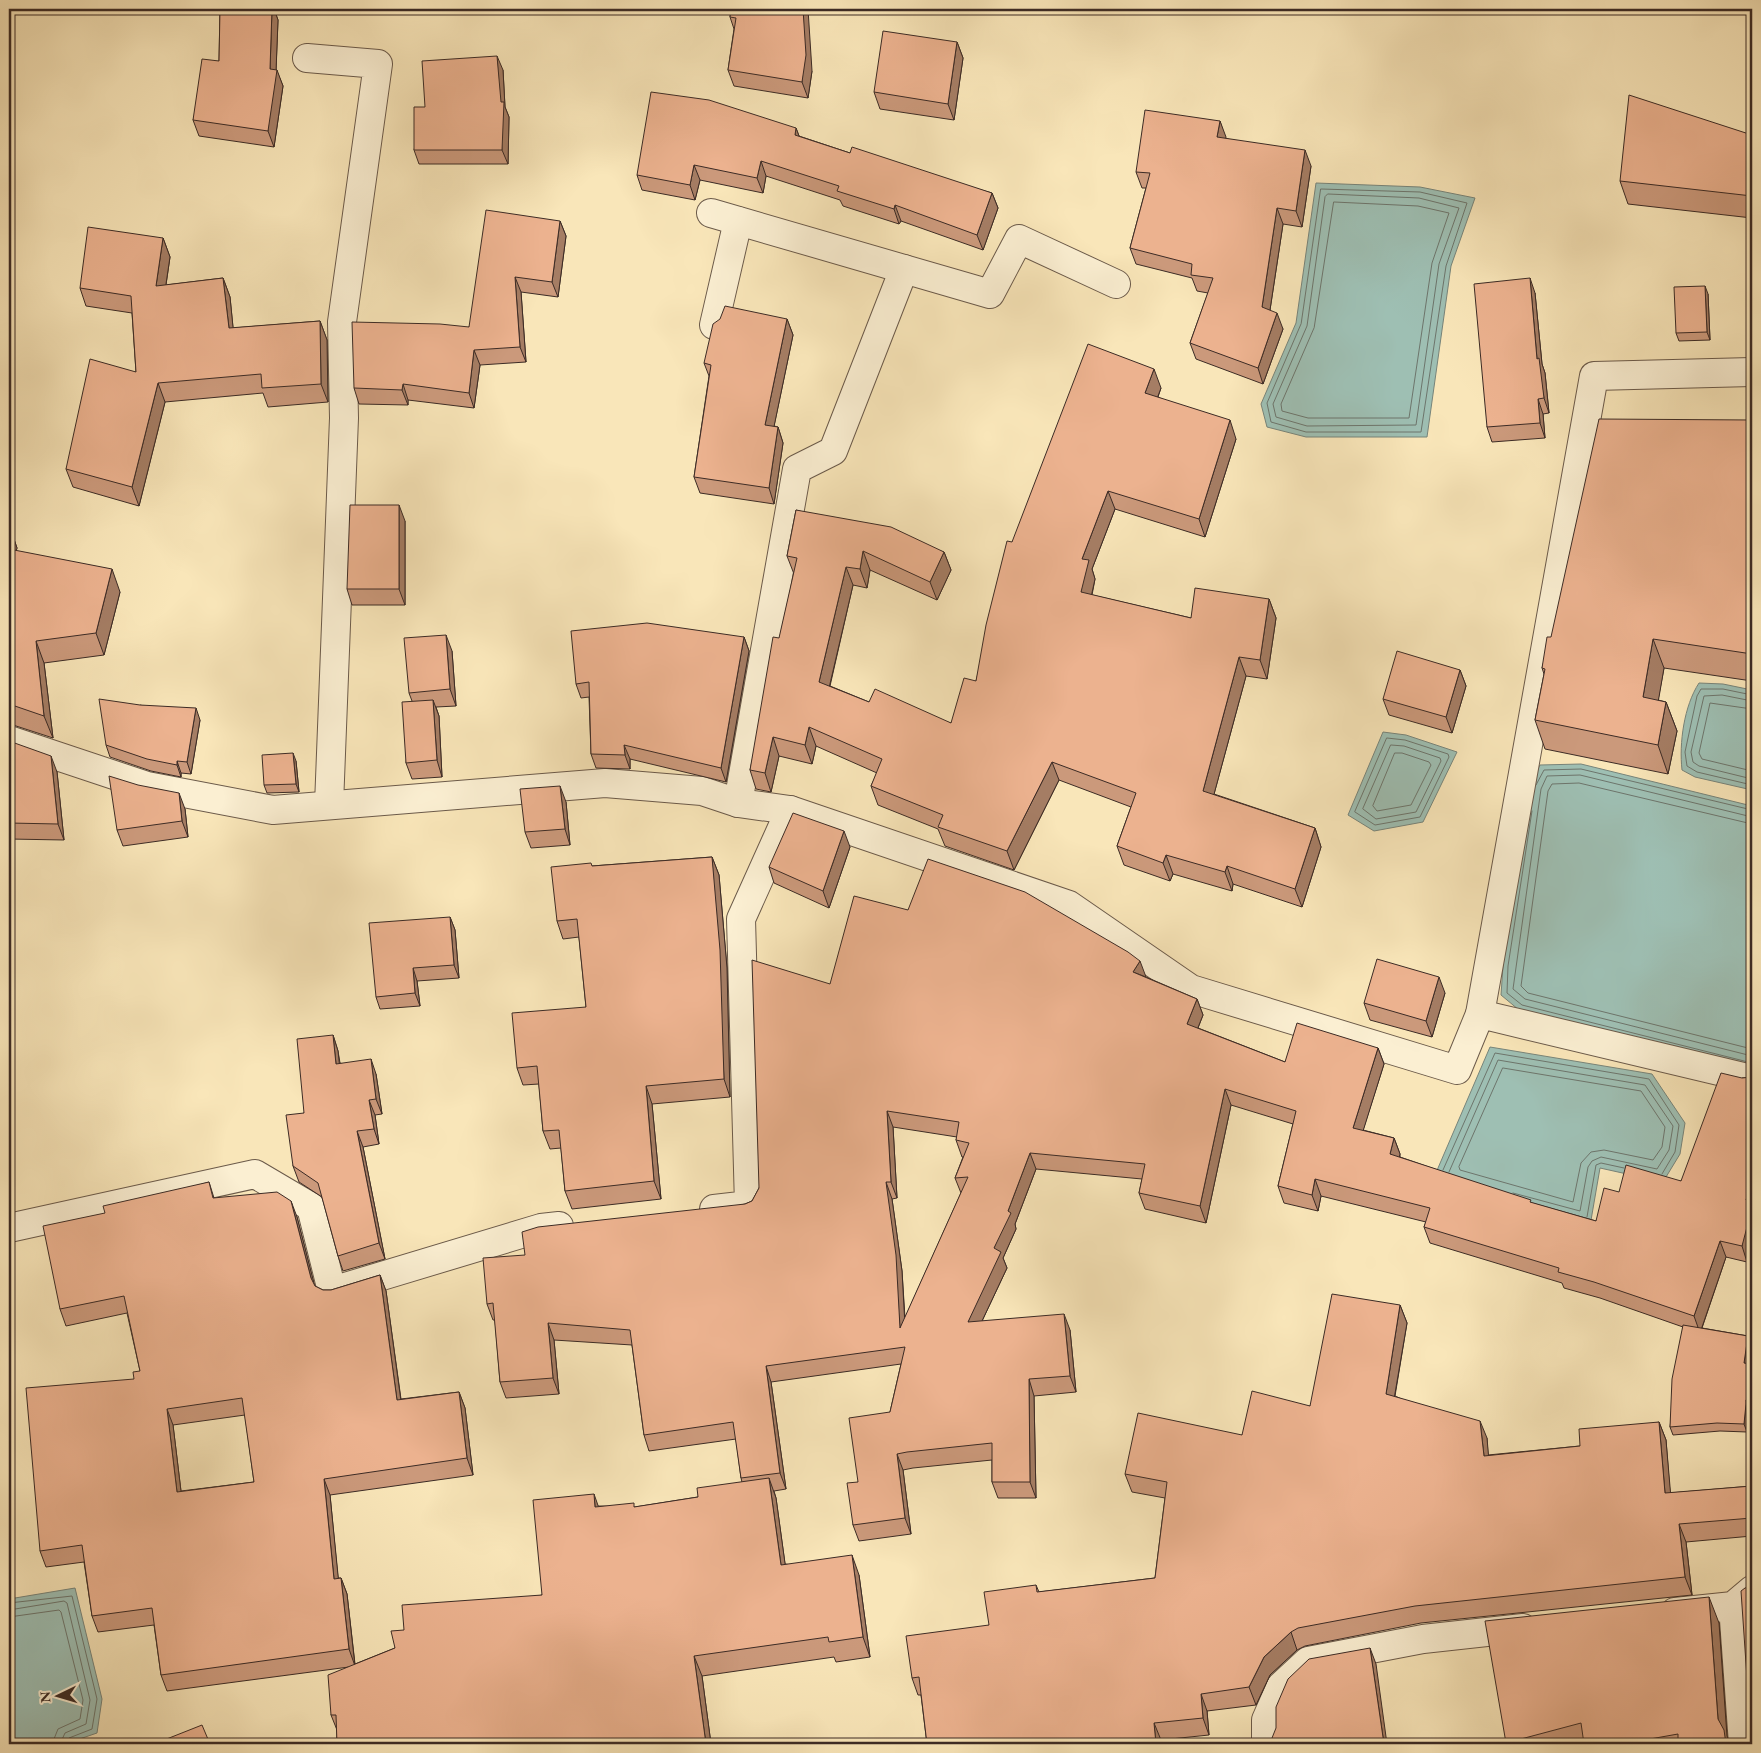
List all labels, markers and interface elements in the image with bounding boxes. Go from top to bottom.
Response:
north arrow [32,1670,82,1720]
text: N [36,1690,55,1704]

